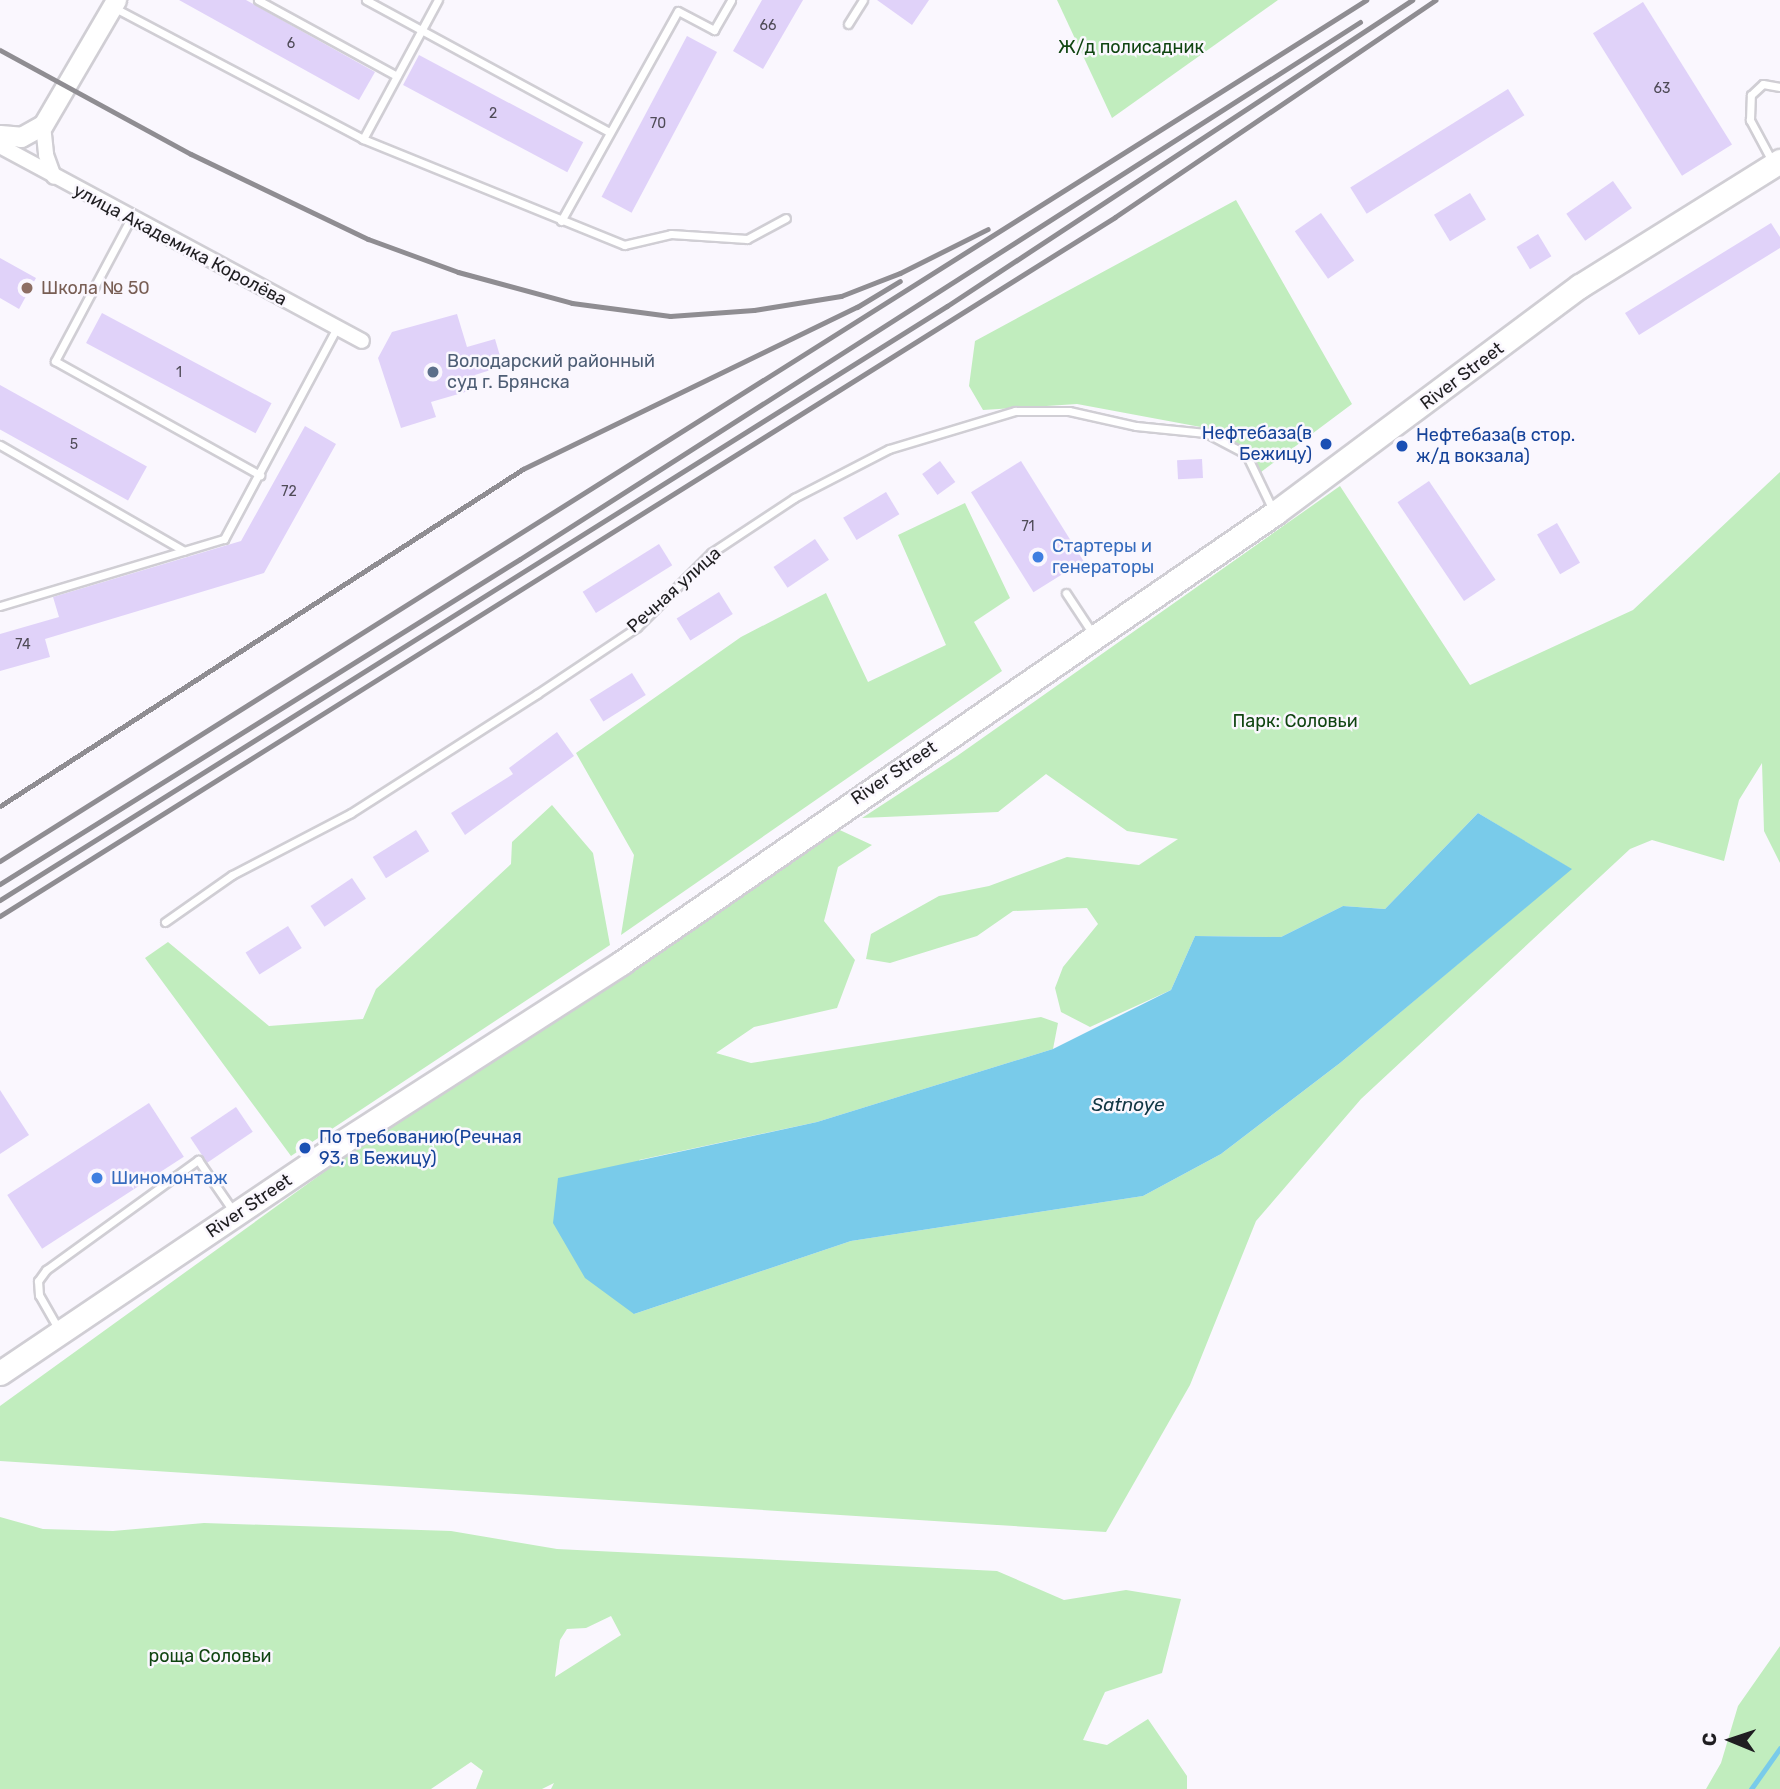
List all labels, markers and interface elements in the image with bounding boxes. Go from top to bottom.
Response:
house number: 66 [760,18,776,34]
house number: 6 [287,36,295,52]
park label: Ж/д полисадник [1058,36,1204,58]
house number: 63 [1654,81,1670,97]
house number: 2 [489,106,497,122]
house number: 70 [650,116,666,132]
street label: улица Академика Королёва [70,179,290,311]
place label: Школа № 50 [41,277,150,299]
marker: Школа № 50 [19,280,35,296]
street label: River Street [1416,338,1508,414]
place label: Володарский районный суд г. Брянска [447,351,655,394]
marker: Володарский районный суд г. Брянска [425,364,441,380]
house number: 1 [176,365,182,381]
place label: Нефтебаза(в Бежицу) [1202,423,1312,466]
place label: Нефтебаза(в стор. ж/д вокзала) [1416,425,1575,467]
marker: Нефтебаза(в Бежицу) [1318,436,1334,452]
house number: 5 [70,437,78,453]
marker: Нефтебаза(в стор. ж/д вокзала) [1394,438,1410,454]
house number: 72 [281,484,297,500]
house number: 71 [1021,519,1035,535]
place label: Стартеры и генераторы [1052,536,1154,578]
street label: Речная улица [623,542,725,638]
marker: Стартеры и генераторы [1030,549,1046,565]
house number: 74 [15,637,31,653]
park label: Парк: Соловьи [1232,710,1358,732]
street label: River Street [847,736,941,810]
water label: Satnoye [1092,1094,1164,1116]
place label: По требованию(Речная 93, в Бежицу) [319,1127,522,1170]
marker: По требованию(Речная 93, в Бежицу) [297,1140,313,1156]
place label: Шиномонтаж [111,1167,228,1189]
street label: River Street [202,1169,296,1243]
marker: Шиномонтаж [89,1170,105,1186]
park label: роща Соловьи [148,1645,272,1667]
north arrow [1696,1705,1766,1775]
text: С [1698,1732,1721,1746]

